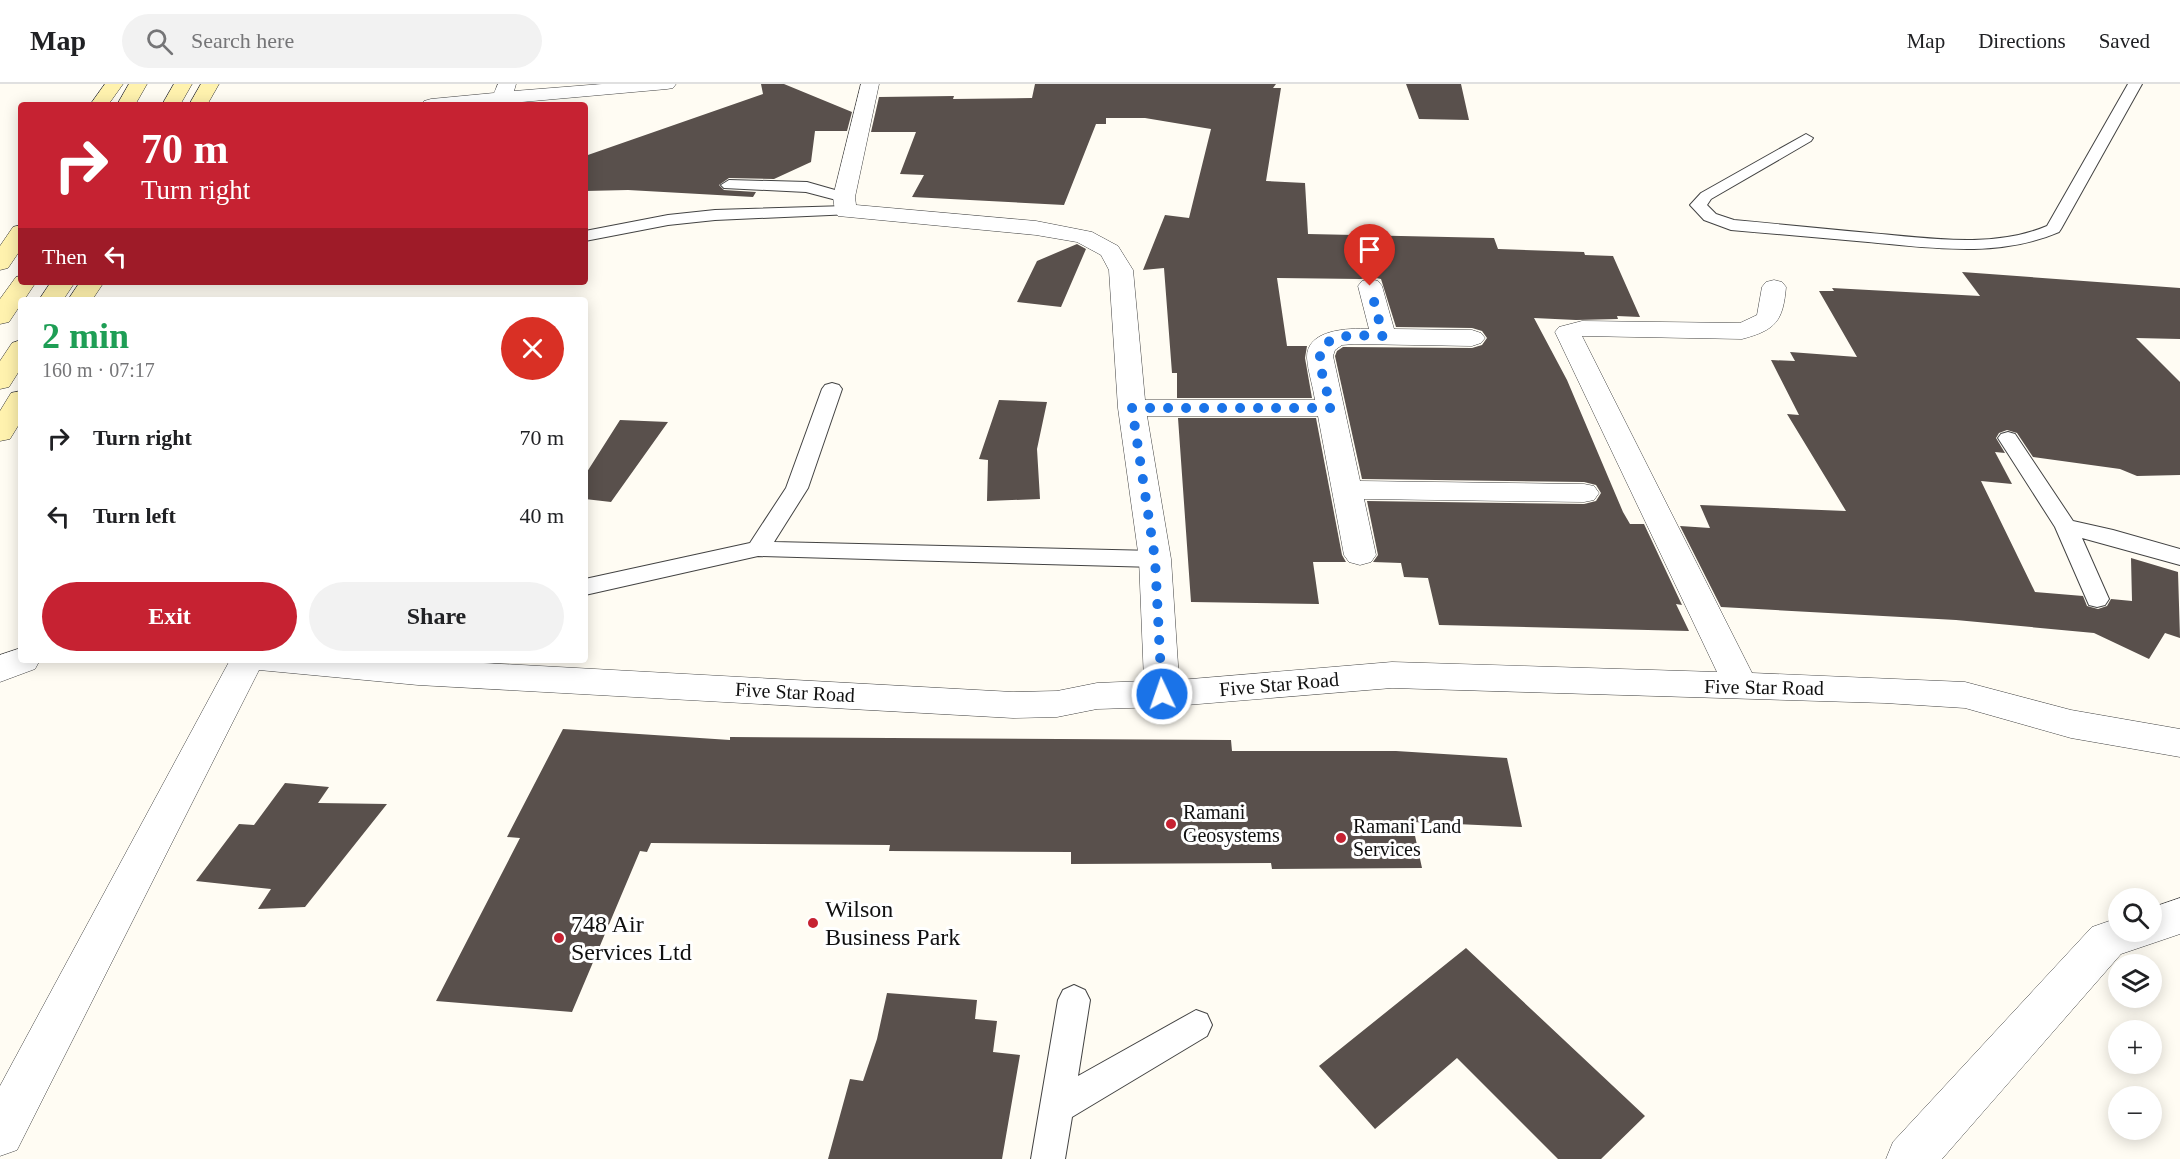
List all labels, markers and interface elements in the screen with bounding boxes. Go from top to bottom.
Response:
search box [122,14,542,68]
text: Map [30,25,86,56]
icon: search [143,25,176,58]
text: Search here [191,28,294,53]
text: Map [1907,29,1945,53]
text: Directions [1978,29,2066,53]
text: Saved [2099,29,2150,53]
icon: right [42,126,120,204]
text: 70 m [141,126,229,172]
text: Turn right [141,175,250,205]
pin [1344,224,1395,286]
icon: arrive [1353,233,1386,266]
icon: left [99,240,132,273]
text: Then [42,244,87,269]
text: 2 min [42,316,129,356]
button: close [501,317,564,380]
text: 160 m · 07:17 [42,359,155,381]
icon: right [42,422,75,455]
text: Turn right [93,425,192,450]
text: 70 m [519,425,564,450]
icon: left [42,500,75,533]
text: Turn left [93,503,176,528]
text: 40 m [519,503,564,528]
button: Exit [42,582,297,651]
button: Share [309,582,564,651]
position arrow [1130,662,1194,726]
street label: Five Star Road [1218,668,1340,700]
street label: Five Star Road [1704,675,1824,699]
street label: Five Star Road [735,678,855,706]
place label: Ramani Geosystems [1183,801,1280,847]
place label: Ramani Land Services [1353,815,1461,860]
marker: Ramani Geosystems [1164,817,1178,831]
marker: Ramani Land Services [1334,831,1348,845]
map controls [2108,888,2162,1140]
button: search [2108,888,2162,942]
place label: Wilson Business Park [825,896,960,950]
place label: 748 Air Services Ltd [571,911,692,965]
marker: Wilson Business Park [806,916,820,930]
marker: 748 Air Services Ltd [552,931,566,945]
button: layers [2108,954,2162,1008]
button: + [2108,1020,2162,1074]
button: − [2108,1086,2162,1140]

